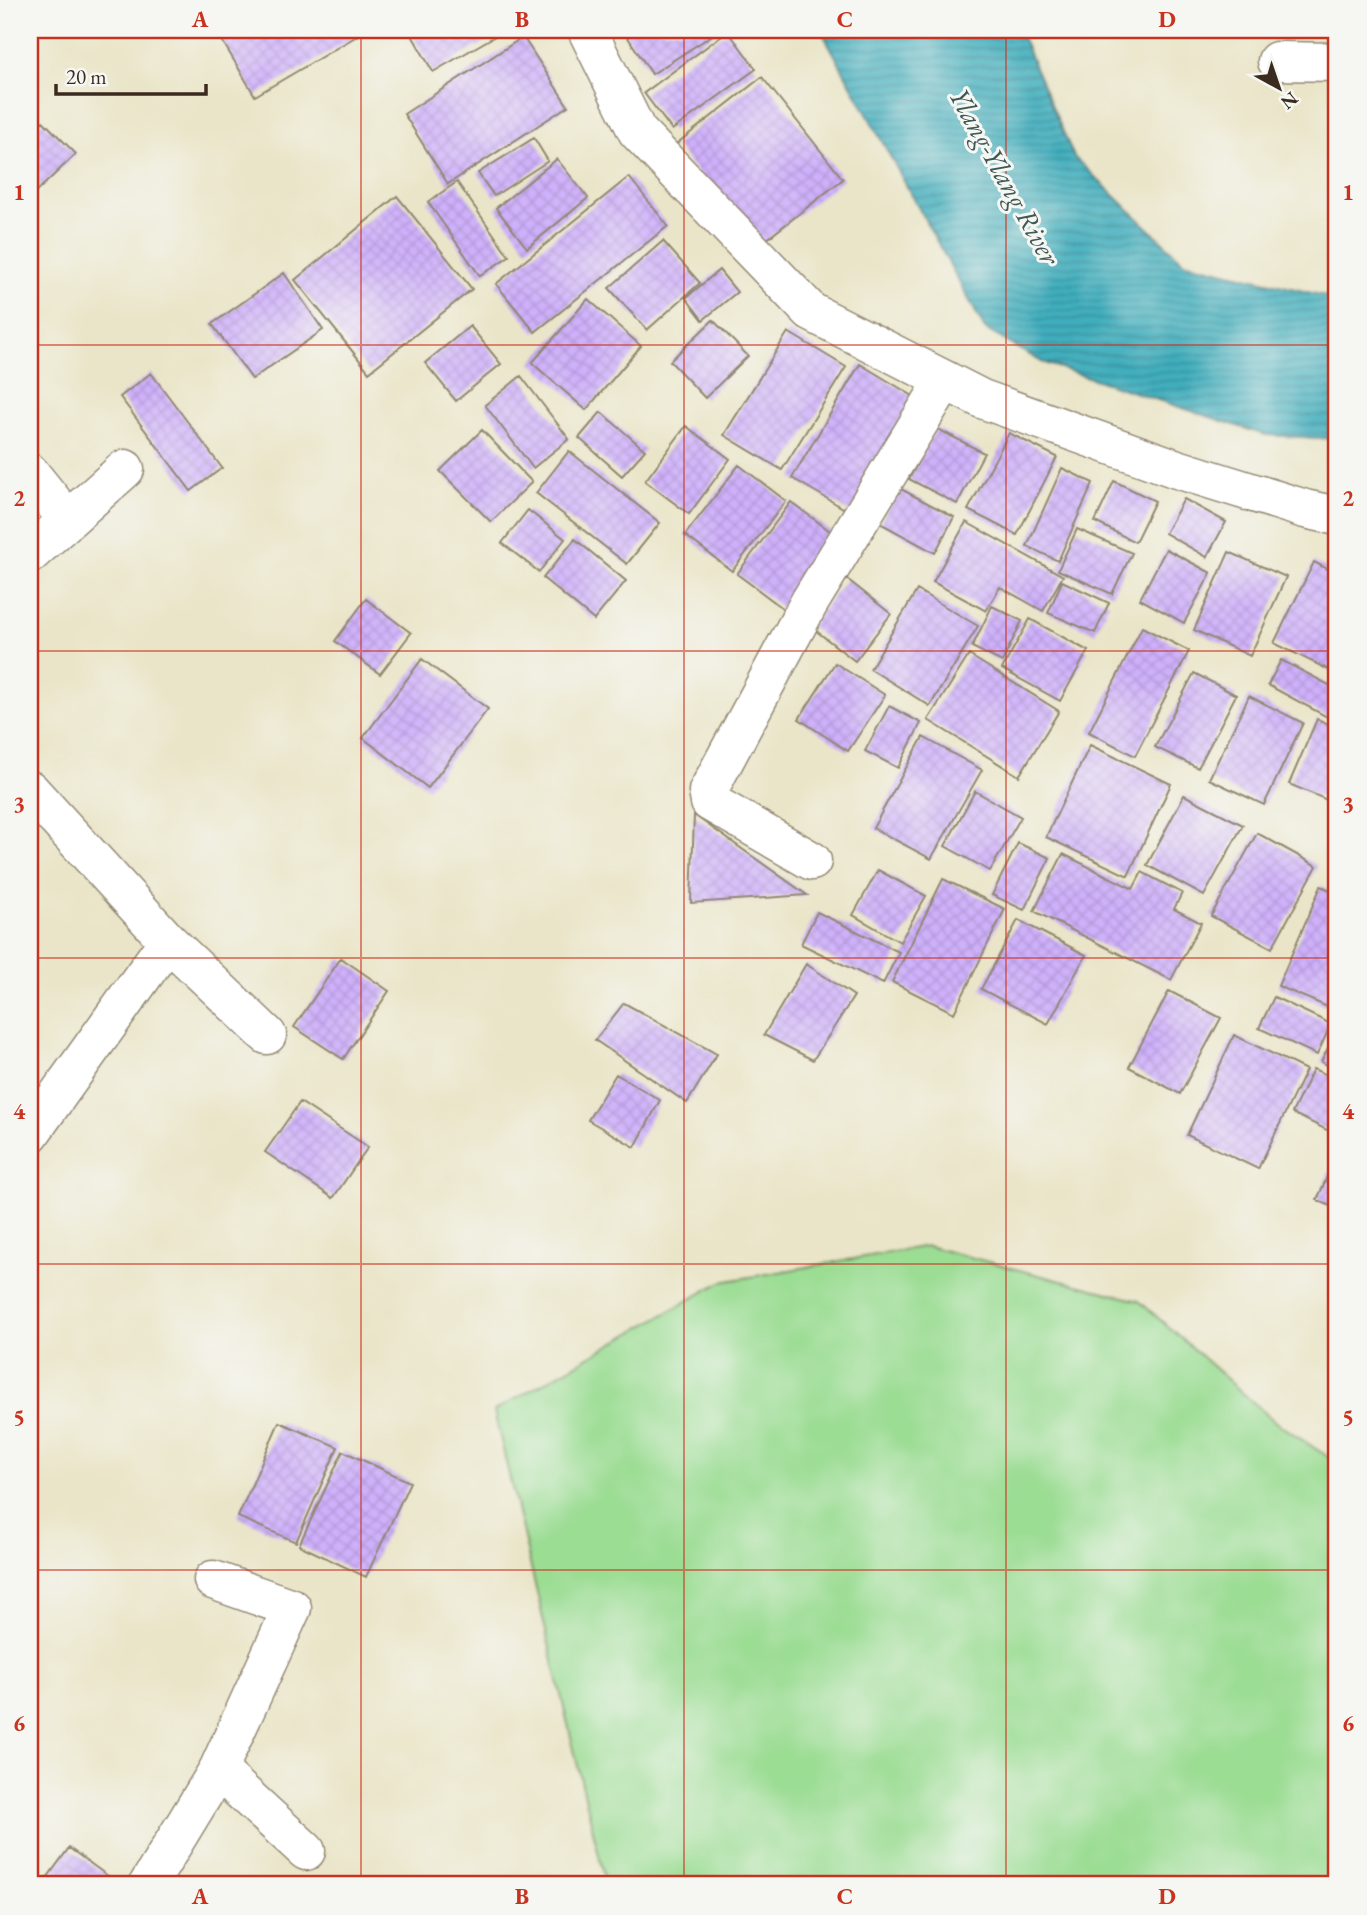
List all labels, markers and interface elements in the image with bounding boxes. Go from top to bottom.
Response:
text: A [191,4,209,34]
text: B [515,4,529,34]
text: C [837,4,853,34]
text: D [1158,4,1176,34]
scale bar [56,52,206,96]
north arrow [1244,52,1314,122]
text: 20 m [66,63,107,90]
water label: Ylang-Ylang River [941,81,1069,272]
text: N [1275,86,1304,116]
text: 1 [13,177,25,207]
text: 1 [1342,177,1354,207]
text: 2 [13,483,25,513]
text: 2 [1342,483,1354,513]
text: 3 [13,789,25,819]
text: 3 [1342,789,1354,819]
text: 4 [13,1096,26,1126]
text: 4 [1342,1096,1355,1126]
text: 5 [13,1402,25,1432]
text: 5 [1342,1402,1354,1432]
text: 6 [13,1708,25,1738]
text: 6 [1342,1708,1354,1738]
text: A [191,1881,209,1911]
text: B [515,1881,529,1911]
text: C [837,1881,853,1911]
text: D [1158,1881,1176,1911]

